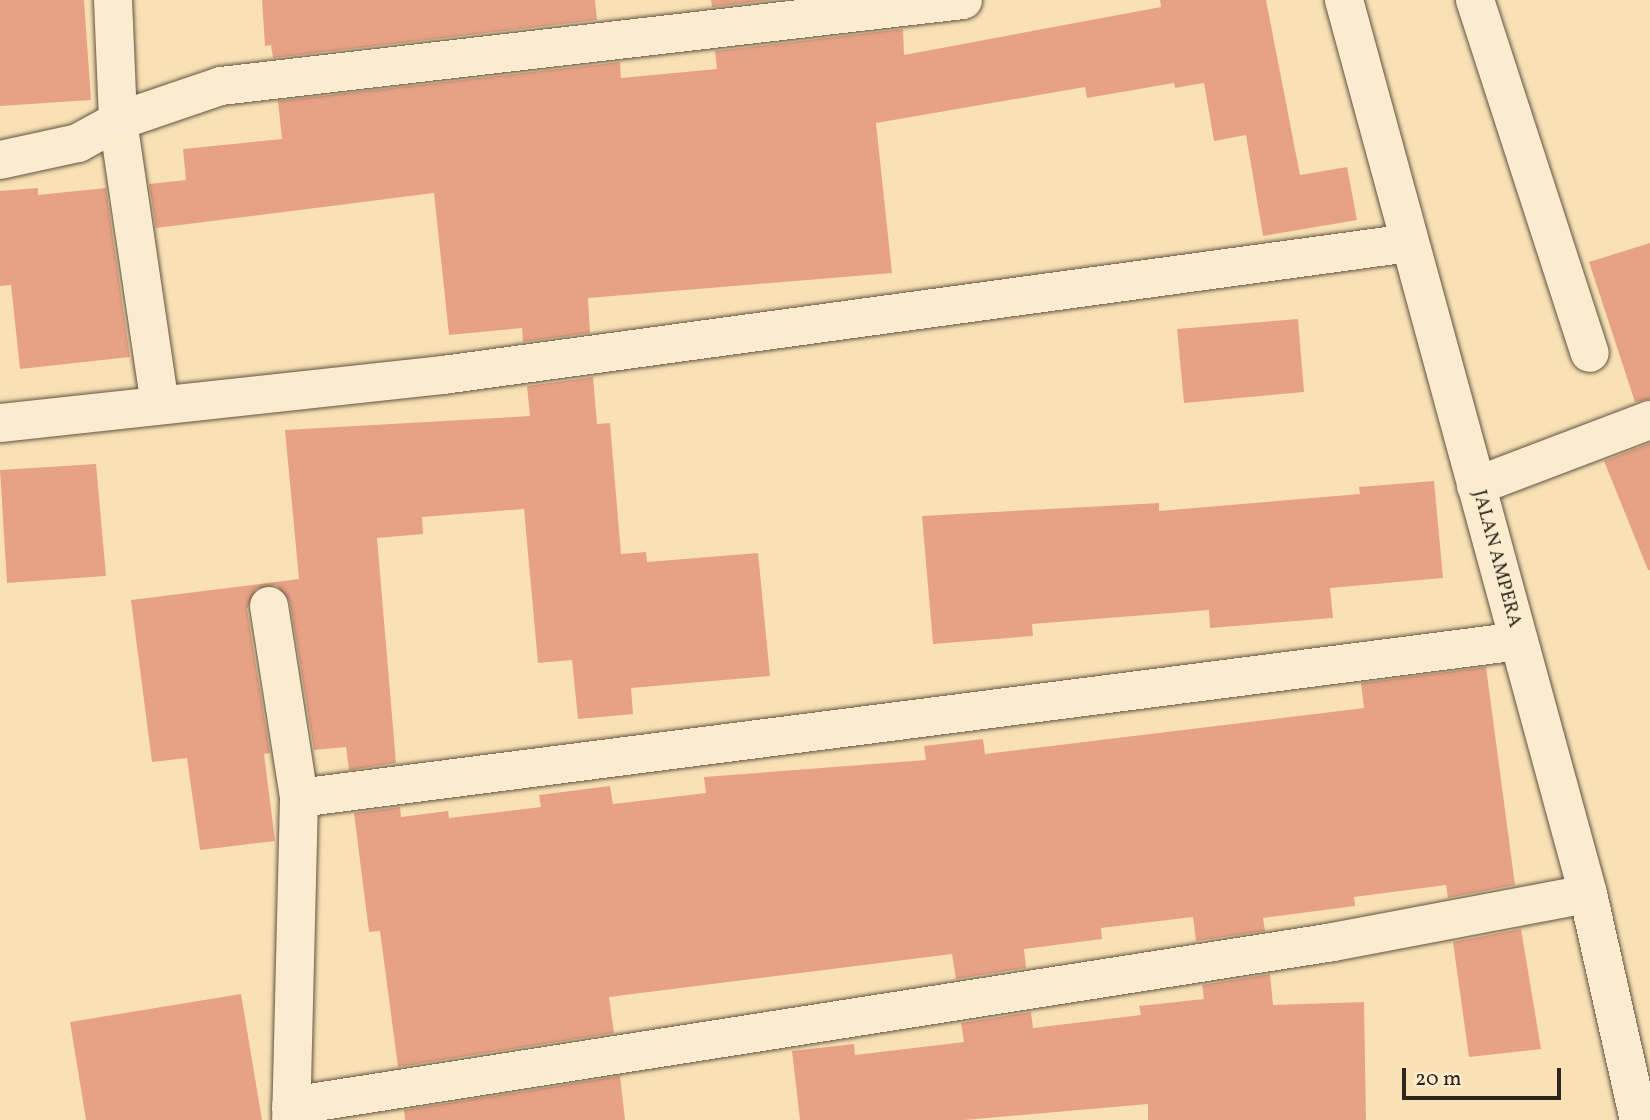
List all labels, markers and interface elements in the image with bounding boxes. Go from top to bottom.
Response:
street label: JALAN AMPERA [1467,488,1525,630]
scale bar [1405,1054,1564,1098]
text: 20 m [1415,1065,1461,1094]

